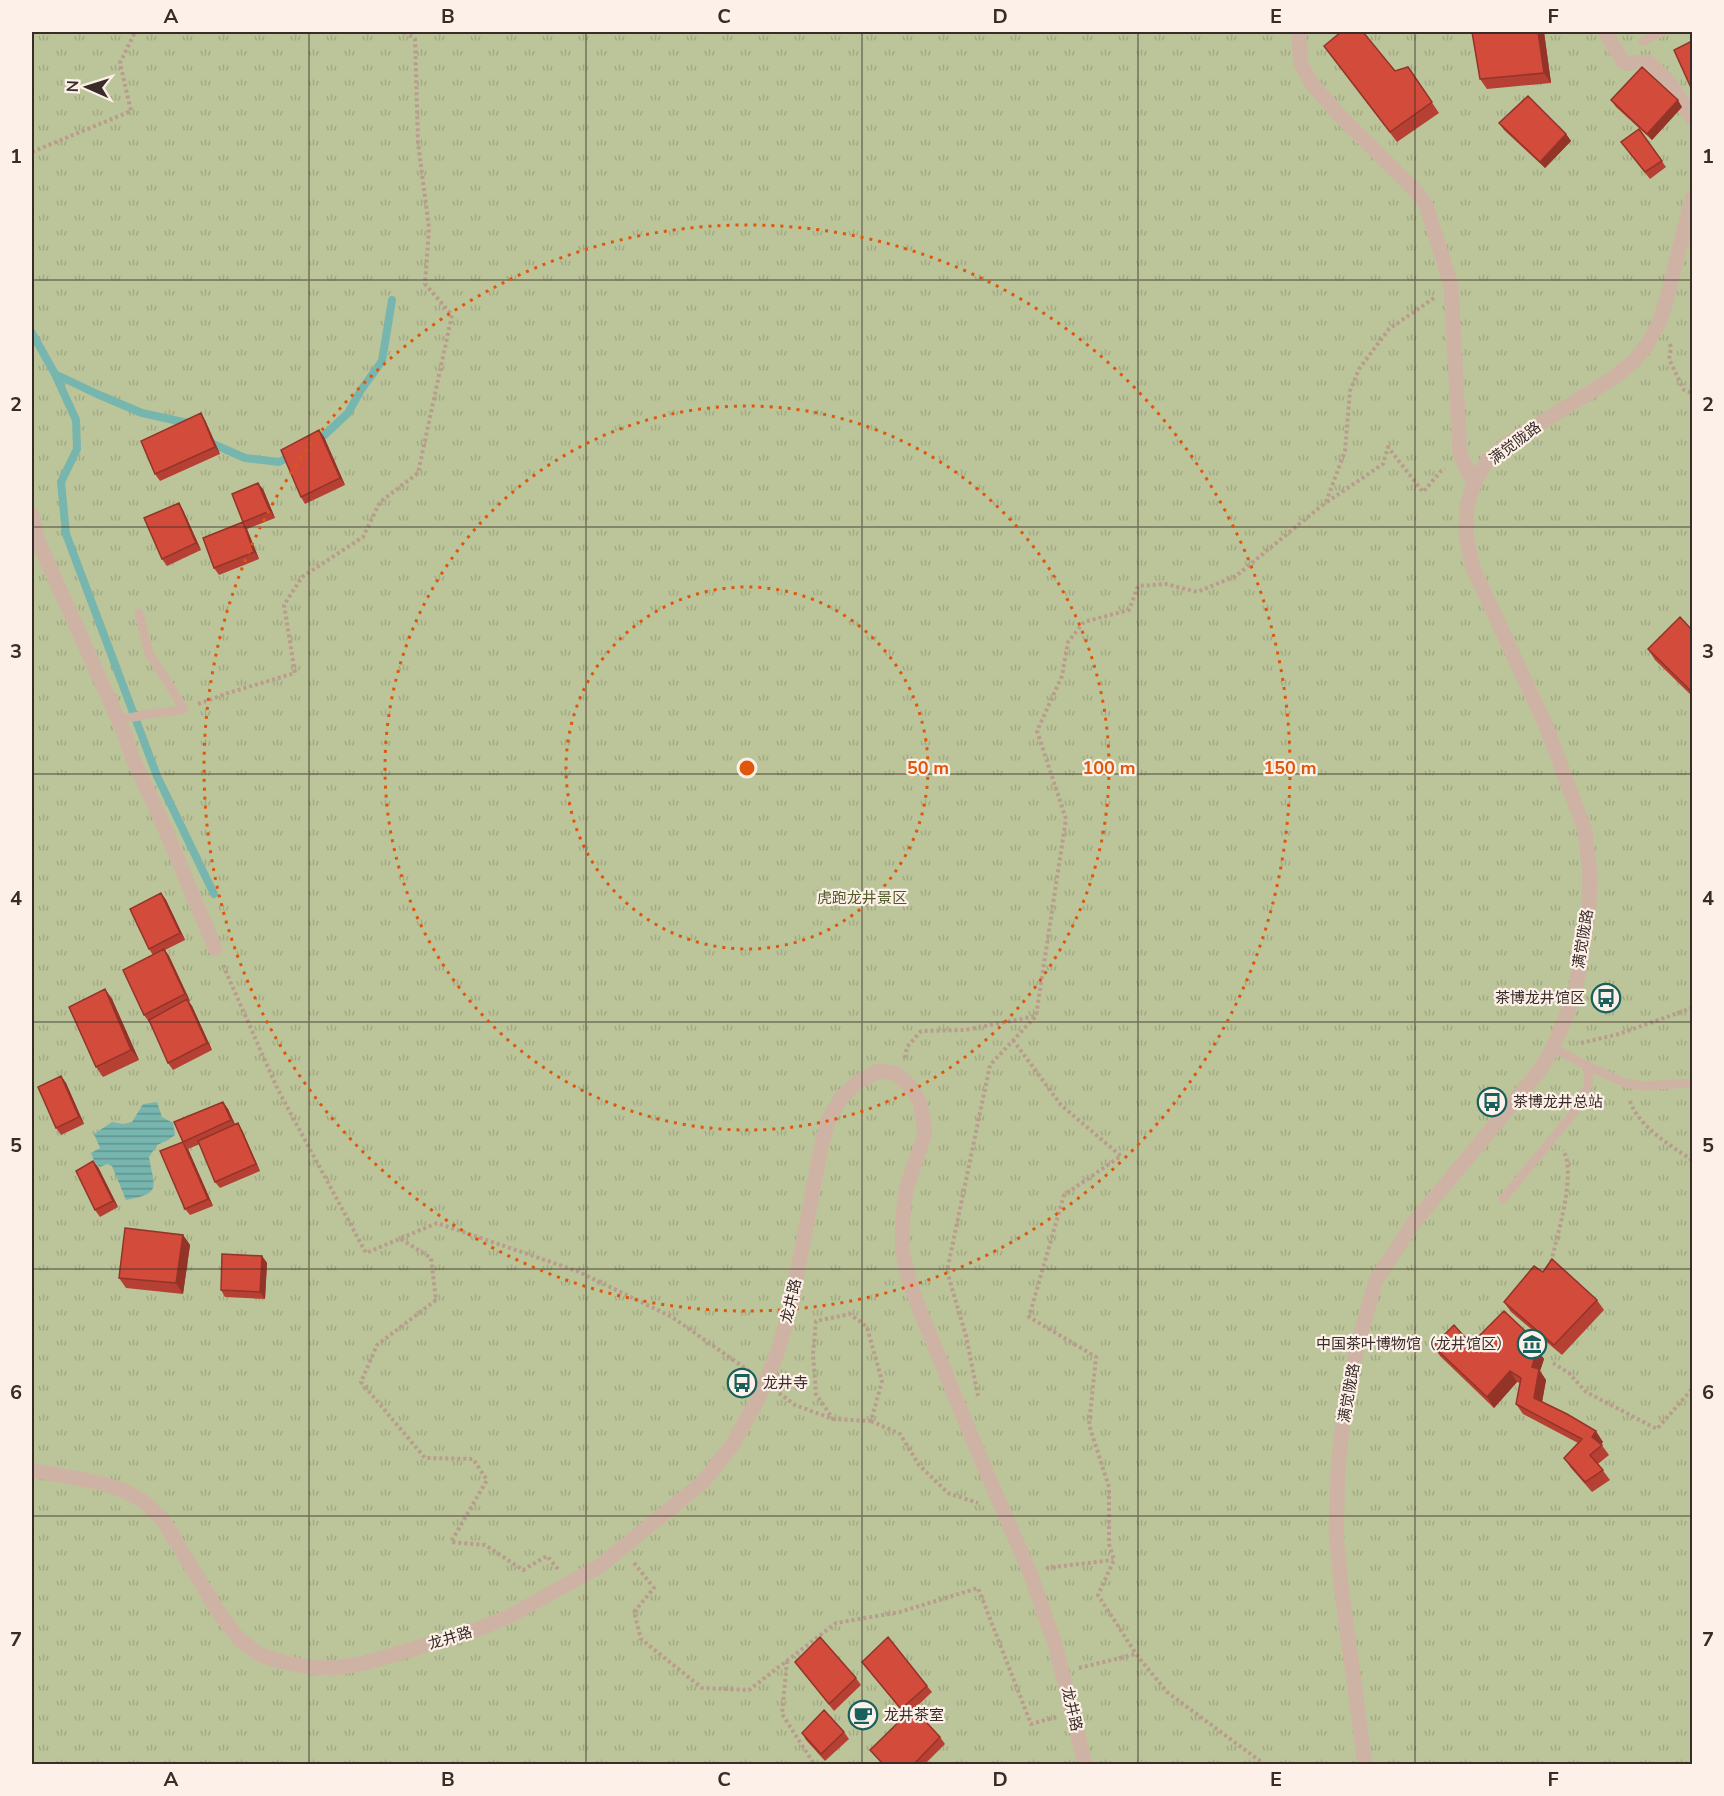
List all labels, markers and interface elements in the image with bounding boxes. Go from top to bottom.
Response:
text: A [164,3,179,30]
text: B [441,3,455,30]
text: C [717,3,731,30]
text: D [992,3,1008,30]
text: E [1270,3,1282,30]
text: F [1547,3,1559,30]
north arrow [57,57,117,117]
text: N [62,80,84,93]
text: 1 [10,143,22,170]
text: 1 [1702,143,1714,170]
text: 2 [10,391,22,418]
text: 2 [1702,391,1714,418]
street label: 满觉陇路 [1485,417,1545,469]
text: 3 [10,638,22,665]
text: 3 [1702,638,1714,665]
text: 50 m [907,756,949,780]
text: 100 m [1082,756,1136,780]
text: 150 m [1263,756,1317,780]
centre of rings [737,758,757,778]
text: 4 [10,885,22,912]
text: 4 [1702,885,1714,912]
park label: 虎跑龙井景区 [817,888,907,908]
street label: 满觉陇路 [1568,908,1598,970]
bus stop icon: 茶博龙井馆区 [1590,982,1622,1014]
place label: 茶博龙井馆区 [1495,988,1585,1008]
bus stop icon: 茶博龙井总站 [1476,1086,1508,1118]
place label: 茶博龙井总站 [1513,1092,1603,1112]
text: 5 [10,1132,22,1159]
text: 5 [1702,1132,1714,1159]
street label: 龙井路 [776,1277,806,1325]
museum icon: 中国茶叶博物馆（龙井馆区） [1516,1328,1548,1360]
place label: 中国茶叶博物馆（龙井馆区） [1316,1334,1511,1354]
street label: 满觉陇路 [1334,1362,1364,1424]
bus stop icon: 龙井寺 [726,1367,758,1399]
place label: 龙井寺 [763,1373,808,1393]
text: 6 [10,1379,22,1406]
text: 6 [1702,1379,1714,1406]
street label: 龙井路 [426,1622,474,1654]
text: 7 [10,1626,22,1653]
text: 7 [1702,1626,1714,1653]
street label: 龙井路 [1057,1685,1087,1733]
cafe icon: 龙井茶室 [847,1699,879,1731]
place label: 龙井茶室 [884,1705,944,1725]
text: A [164,1766,179,1793]
text: B [441,1766,455,1793]
text: C [717,1766,731,1793]
text: D [992,1766,1008,1793]
text: E [1270,1766,1282,1793]
text: F [1547,1766,1559,1793]

